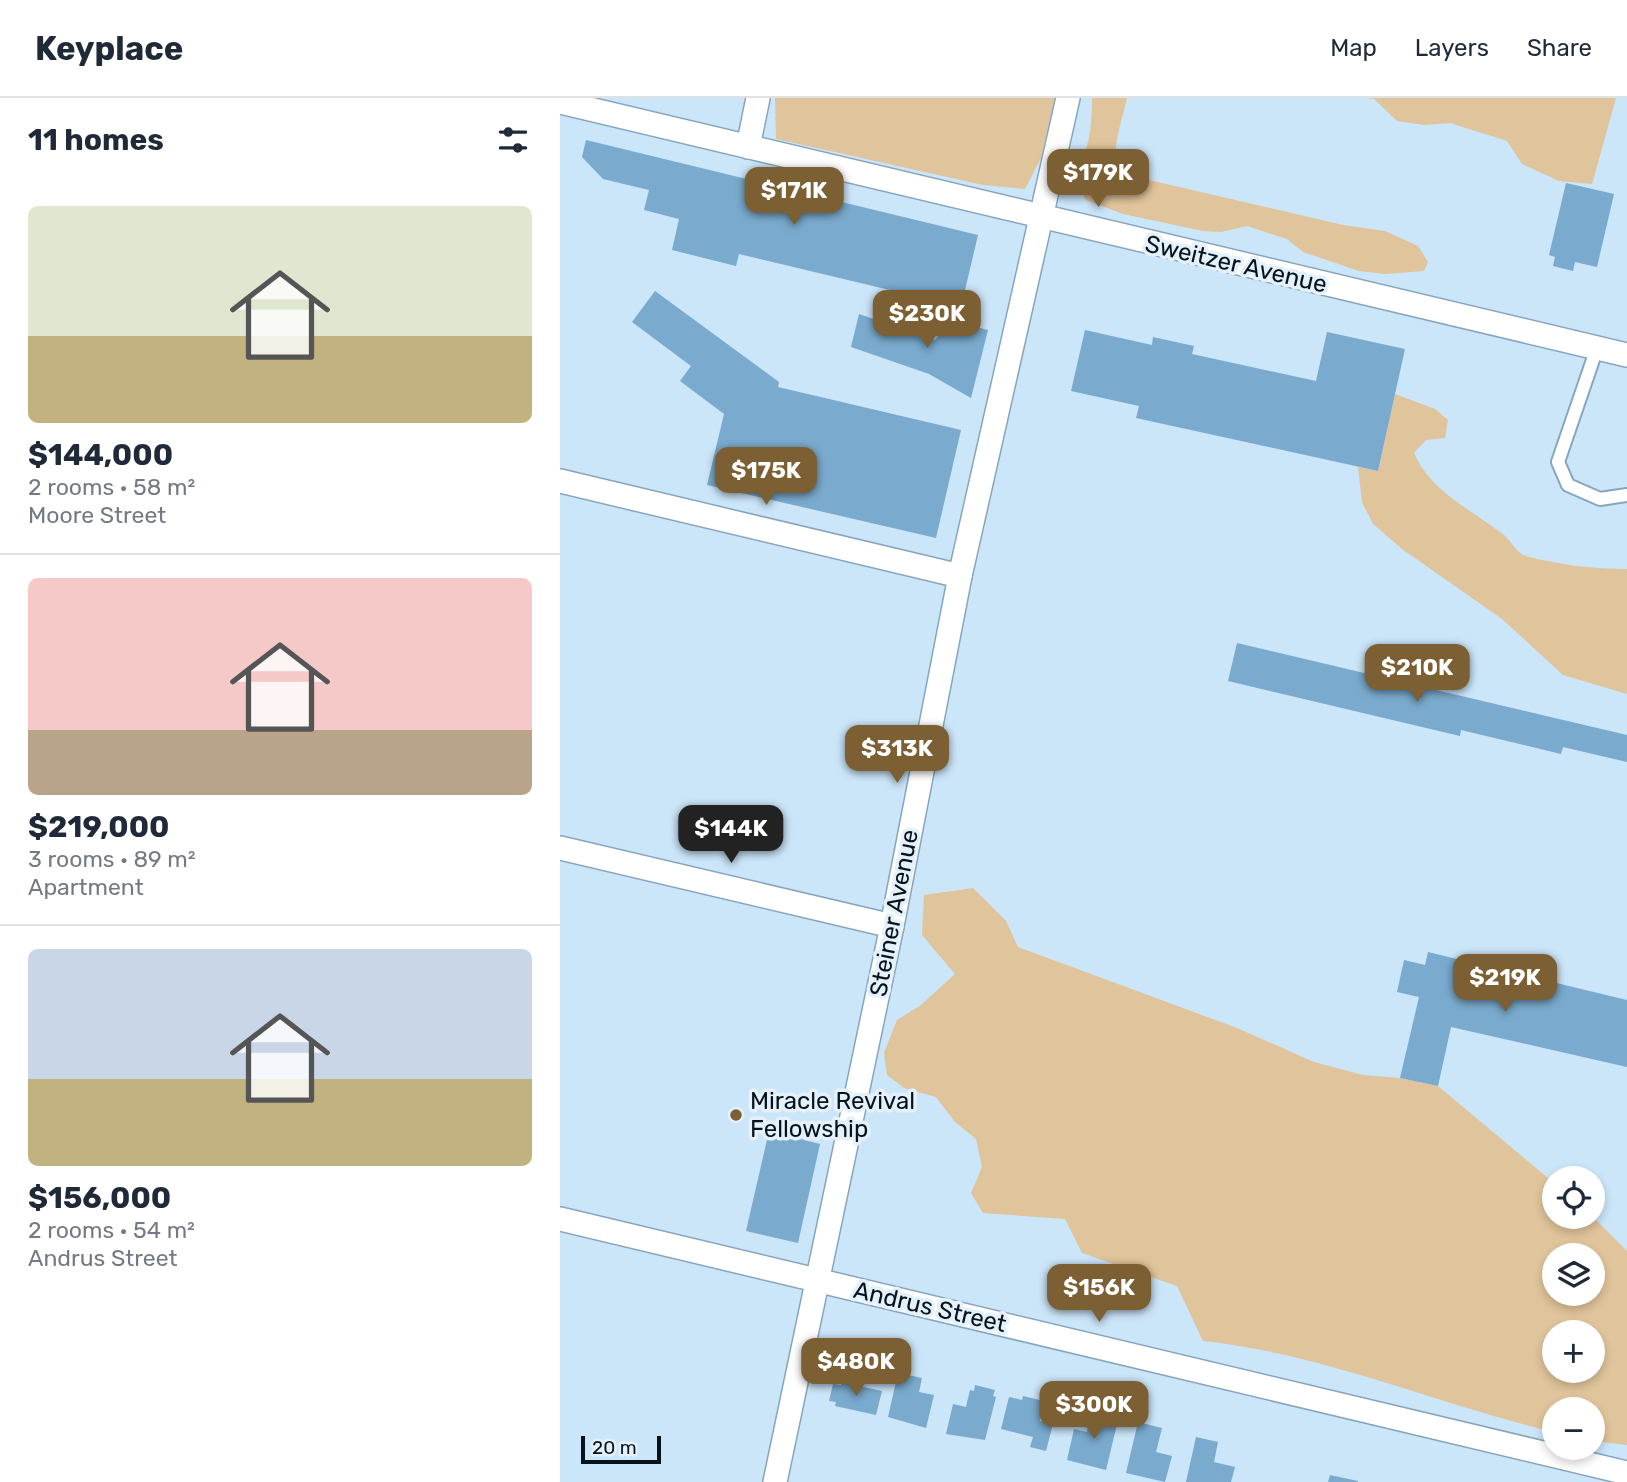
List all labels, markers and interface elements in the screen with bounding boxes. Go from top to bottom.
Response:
text: Keyplace [35,29,183,68]
text: Map [1330,34,1377,62]
text: Layers [1415,34,1489,62]
text: Share [1527,34,1592,62]
icon: filters [494,121,532,159]
text: 11 homes [28,122,164,158]
pin: $179K [1049,150,1147,209]
text: $179K [1063,158,1133,186]
pin: $171K [745,167,843,227]
text: $171K [761,176,827,204]
street label: Sweitzer Avenue [1142,229,1330,299]
icon: home [217,252,343,378]
pin: $230K [878,290,976,350]
text: $230K [889,299,965,327]
text: $144,000 [28,437,173,473]
pin: $175K [717,448,815,507]
text: $175K [731,456,801,484]
text: 2 rooms · 58 m² [28,473,195,501]
text: Moore Street [28,501,166,529]
icon: home [217,624,343,750]
pin: $210K [1368,644,1466,704]
text: $210K [1381,653,1453,681]
pin: $313K [848,726,946,785]
text: $313K [861,734,933,762]
pin: $144K [682,806,780,865]
text: $219,000 [28,809,169,845]
text: $144K [694,814,768,842]
street label: Steiner Avenue [864,827,924,999]
text: 3 rooms · 89 m² [28,845,196,873]
text: Apartment [28,873,144,901]
pin: $219K [1456,954,1554,1014]
text: $219K [1469,963,1541,991]
icon: home [217,995,343,1121]
place label: Miracle Revival Fellowship [750,1087,915,1143]
marker: Miracle Revival Fellowship [728,1107,744,1123]
map controls [1542,1166,1605,1460]
button: locate [1542,1166,1605,1229]
text: $156,000 [28,1180,171,1216]
text: 2 rooms · 54 m² [28,1216,195,1244]
button: layers [1542,1243,1605,1306]
text: Andrus Street [28,1244,177,1272]
pin: $156K [1050,1264,1148,1324]
text: $156K [1063,1273,1135,1301]
street label: Andrus Street [851,1276,1009,1338]
button: + [1542,1320,1605,1383]
pin: $480K [807,1338,905,1398]
text: $480K [817,1347,895,1375]
pin: $300K [1045,1382,1143,1441]
text: $300K [1055,1390,1133,1418]
button: − [1542,1397,1605,1460]
scale bar [581,1433,662,1465]
text: 20 m [592,1436,637,1459]

